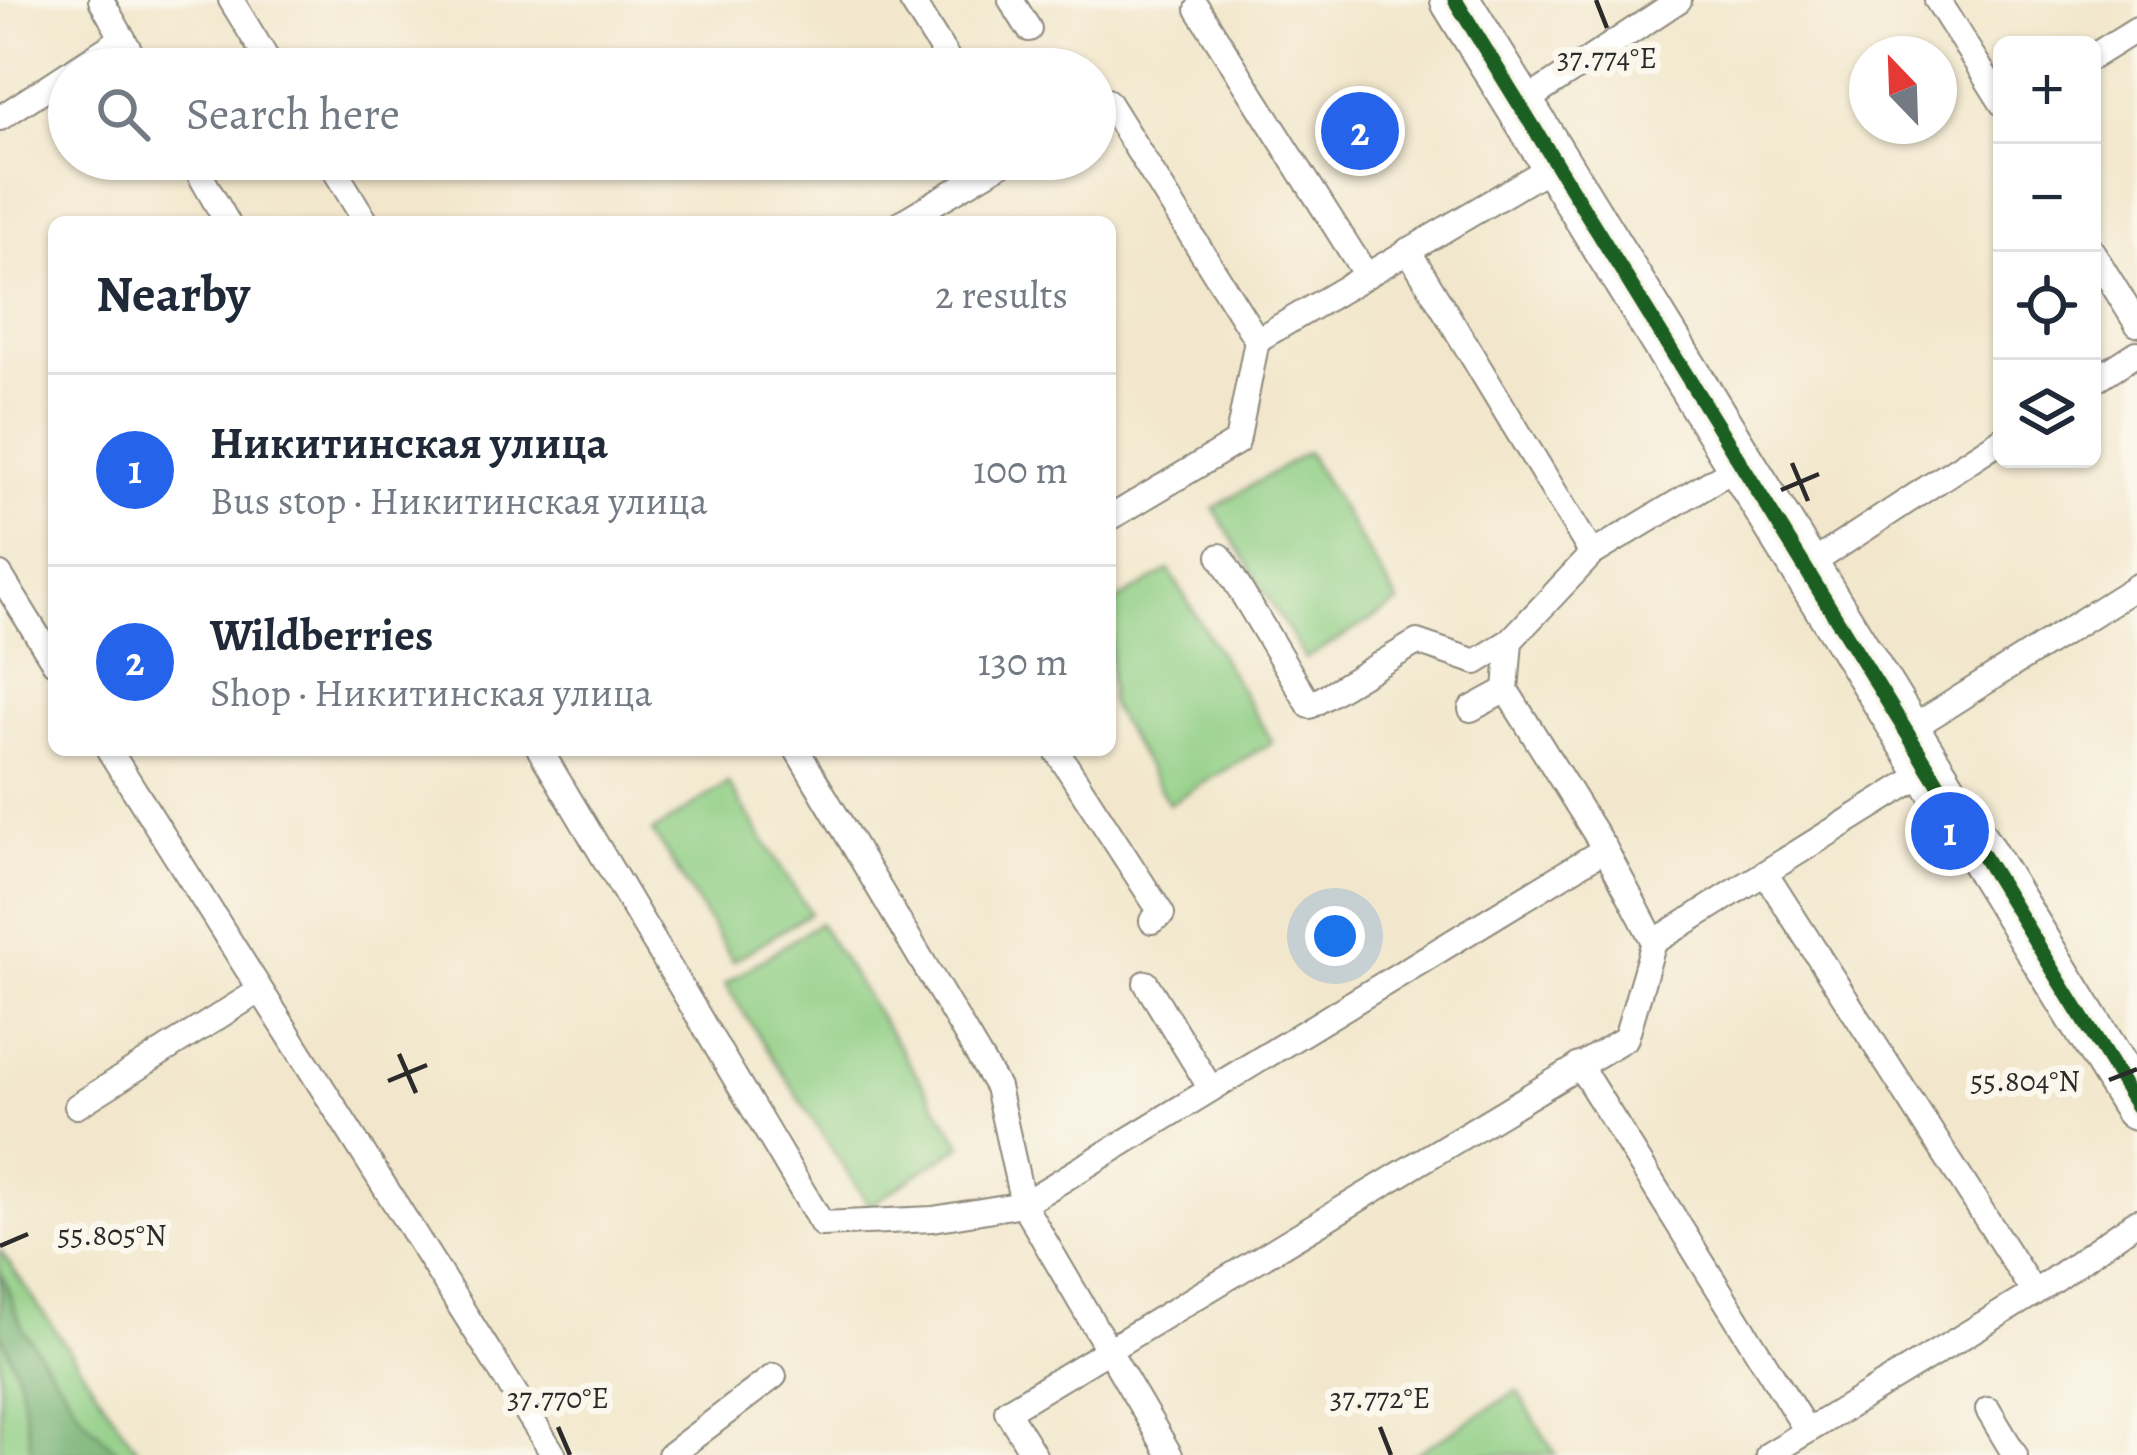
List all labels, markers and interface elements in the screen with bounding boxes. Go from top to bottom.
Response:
north arrow [1849,36,1957,144]
map controls [1993,36,2101,468]
button: + [1993,36,2101,144]
text: 37.774°E [1557,38,1657,78]
search box [48,48,1116,180]
icon: search [90,81,156,147]
text: Search here [186,83,400,145]
pin: 2 [1321,86,1399,176]
button: − [1993,144,2101,252]
button: locate [1993,252,2101,360]
text: Nearby [96,259,250,329]
text: 2 results [935,268,1068,321]
button: layers [1993,360,2101,468]
text: Никитинская улица [210,412,608,474]
text: 1 [128,443,142,496]
text: 100 m [973,443,1068,496]
text: Bus stop · Никитинская улица [210,474,708,527]
text: Wildberries [210,604,433,666]
text: 2 [126,635,144,688]
text: 130 m [977,635,1068,688]
text: Shop · Никитинская улица [210,666,653,719]
pin: 1 [1911,786,1989,876]
your location [1305,906,1365,966]
text: 55.804°N [1970,1061,2080,1101]
text: 55.805°N [57,1215,167,1255]
text: 37.770°E [507,1378,609,1418]
text: 37.772°E [1330,1378,1430,1418]

